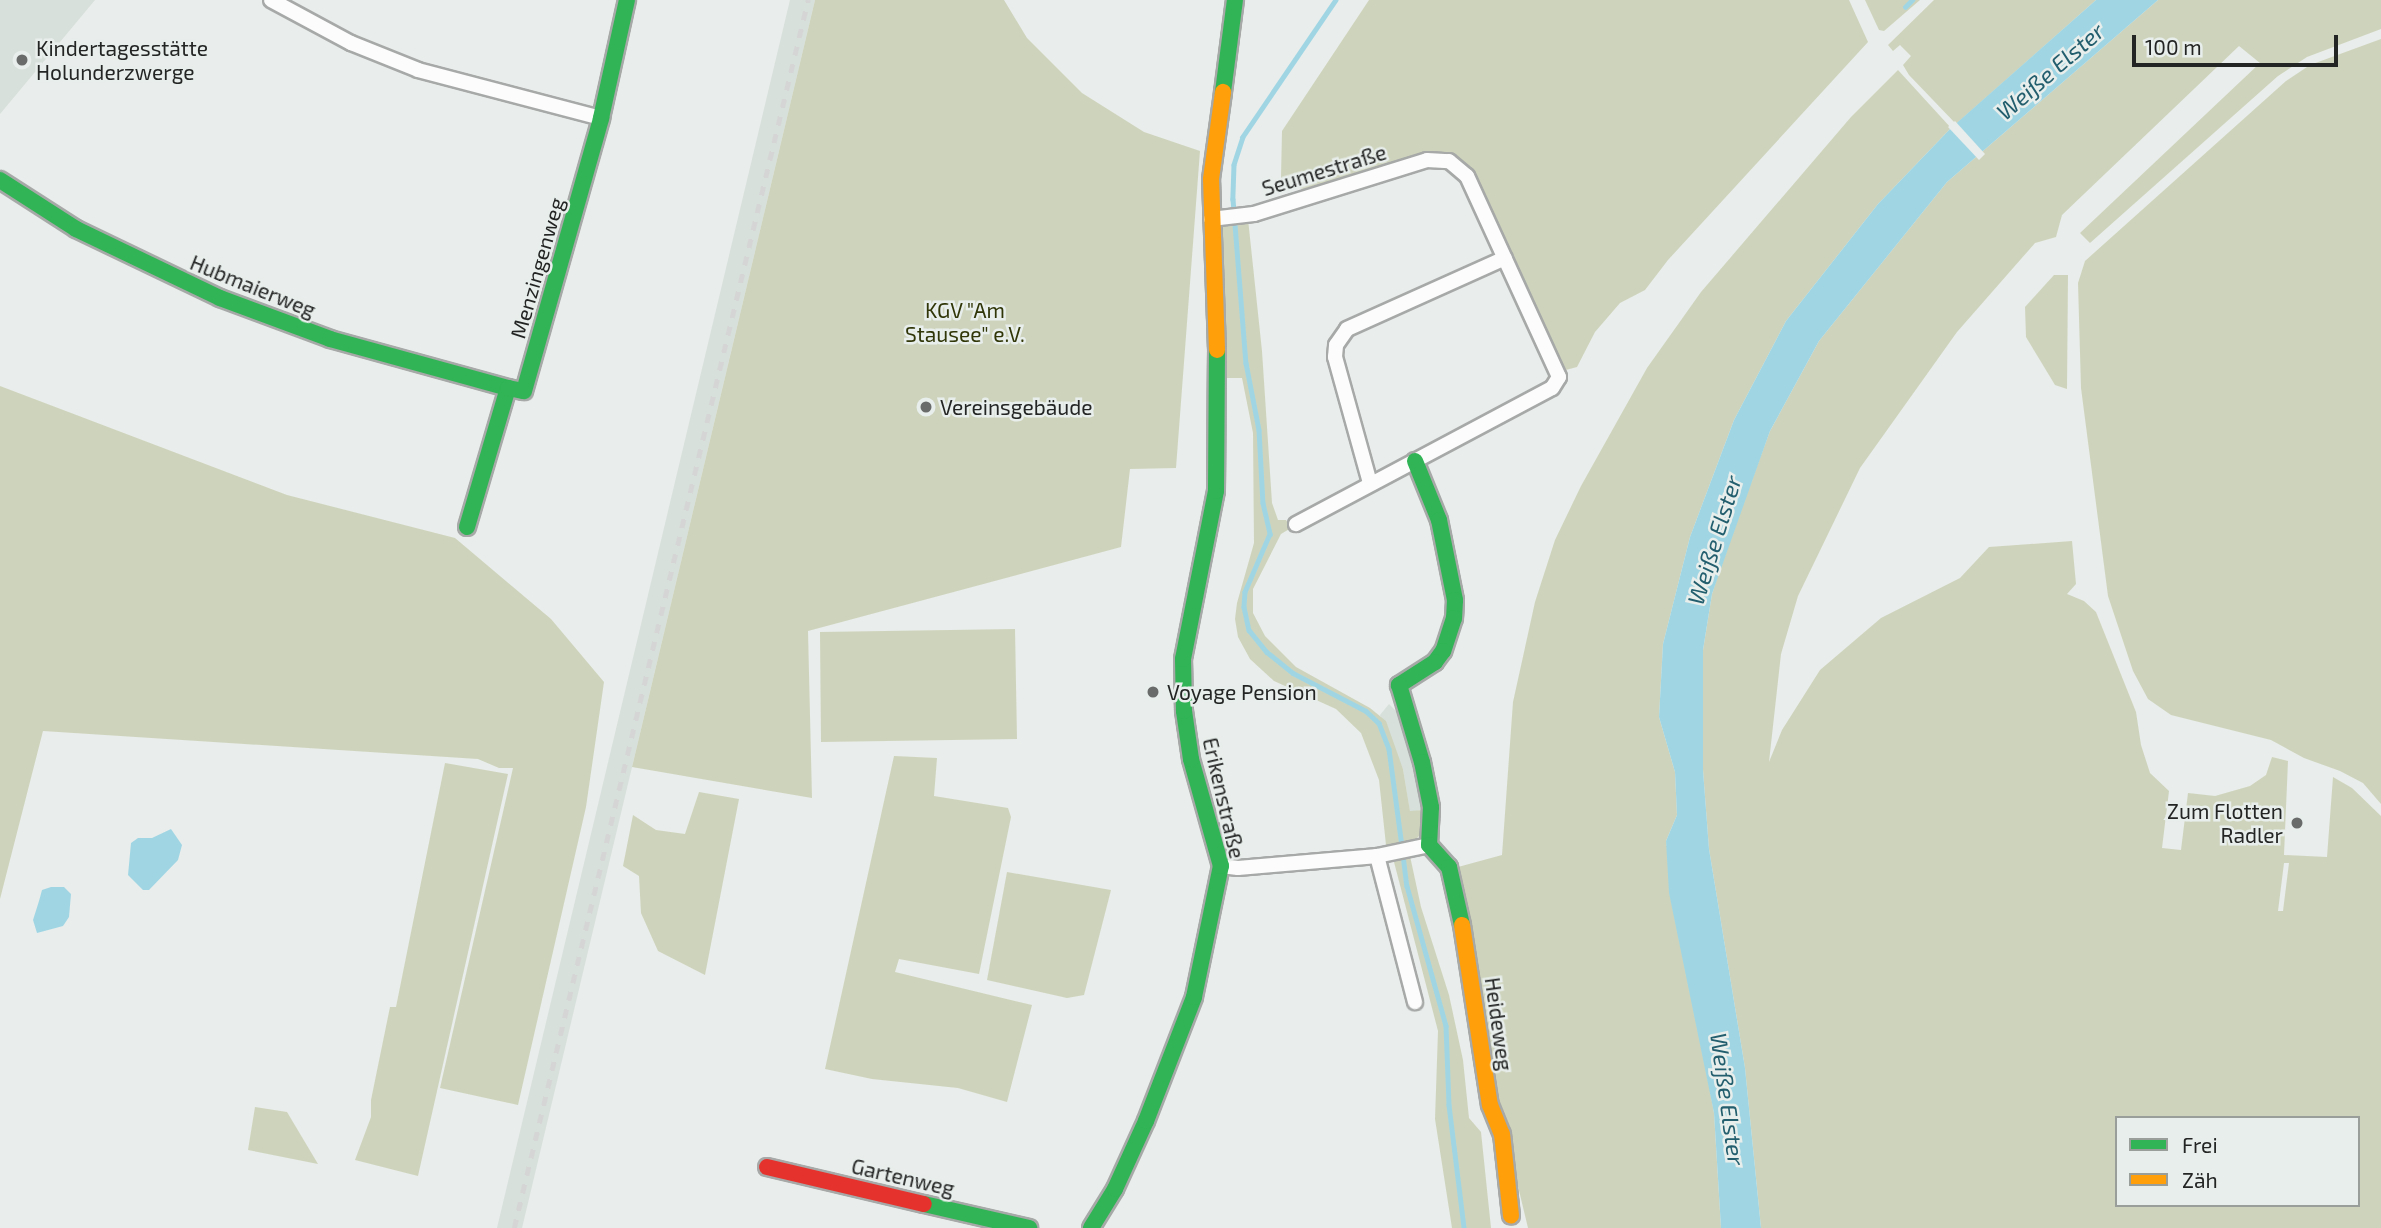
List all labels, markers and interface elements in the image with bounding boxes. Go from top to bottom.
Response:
water label: Weiße Elster [1991,17,2109,125]
scale bar [2136,21,2342,65]
text: 100 m [2145,34,2202,59]
place label: Kindertagesstätte Holunderzwerge [36,35,208,85]
marker: Kindertagesstätte Holunderzwerge [14,52,30,68]
street label: Seumestraße [1259,139,1389,201]
street label: Menzingenweg [505,195,569,341]
street label: Hubmaierweg [187,249,319,323]
park label: KGV "Am Stausee" e.V. [905,297,1025,347]
place label: Vereinsgebäude [940,394,1092,420]
marker: Vereinsgebäude [918,399,934,415]
water label: Weiße Elster [1681,472,1747,608]
place label: Voyage Pension [1167,679,1317,705]
marker: Voyage Pension [1145,684,1161,700]
street label: Erikenstraße [1198,735,1250,861]
place label: Zum Flotten Radler [2167,798,2283,848]
marker: Zum Flotten Radler [2289,815,2305,831]
street label: Heideweg [1480,976,1518,1072]
water label: Weiße Elster [1705,1031,1751,1167]
legend [2115,1116,2360,1207]
text: Frei [2182,1132,2218,1157]
street label: Gartenweg [849,1153,957,1201]
text: Zäh [2182,1167,2218,1192]

